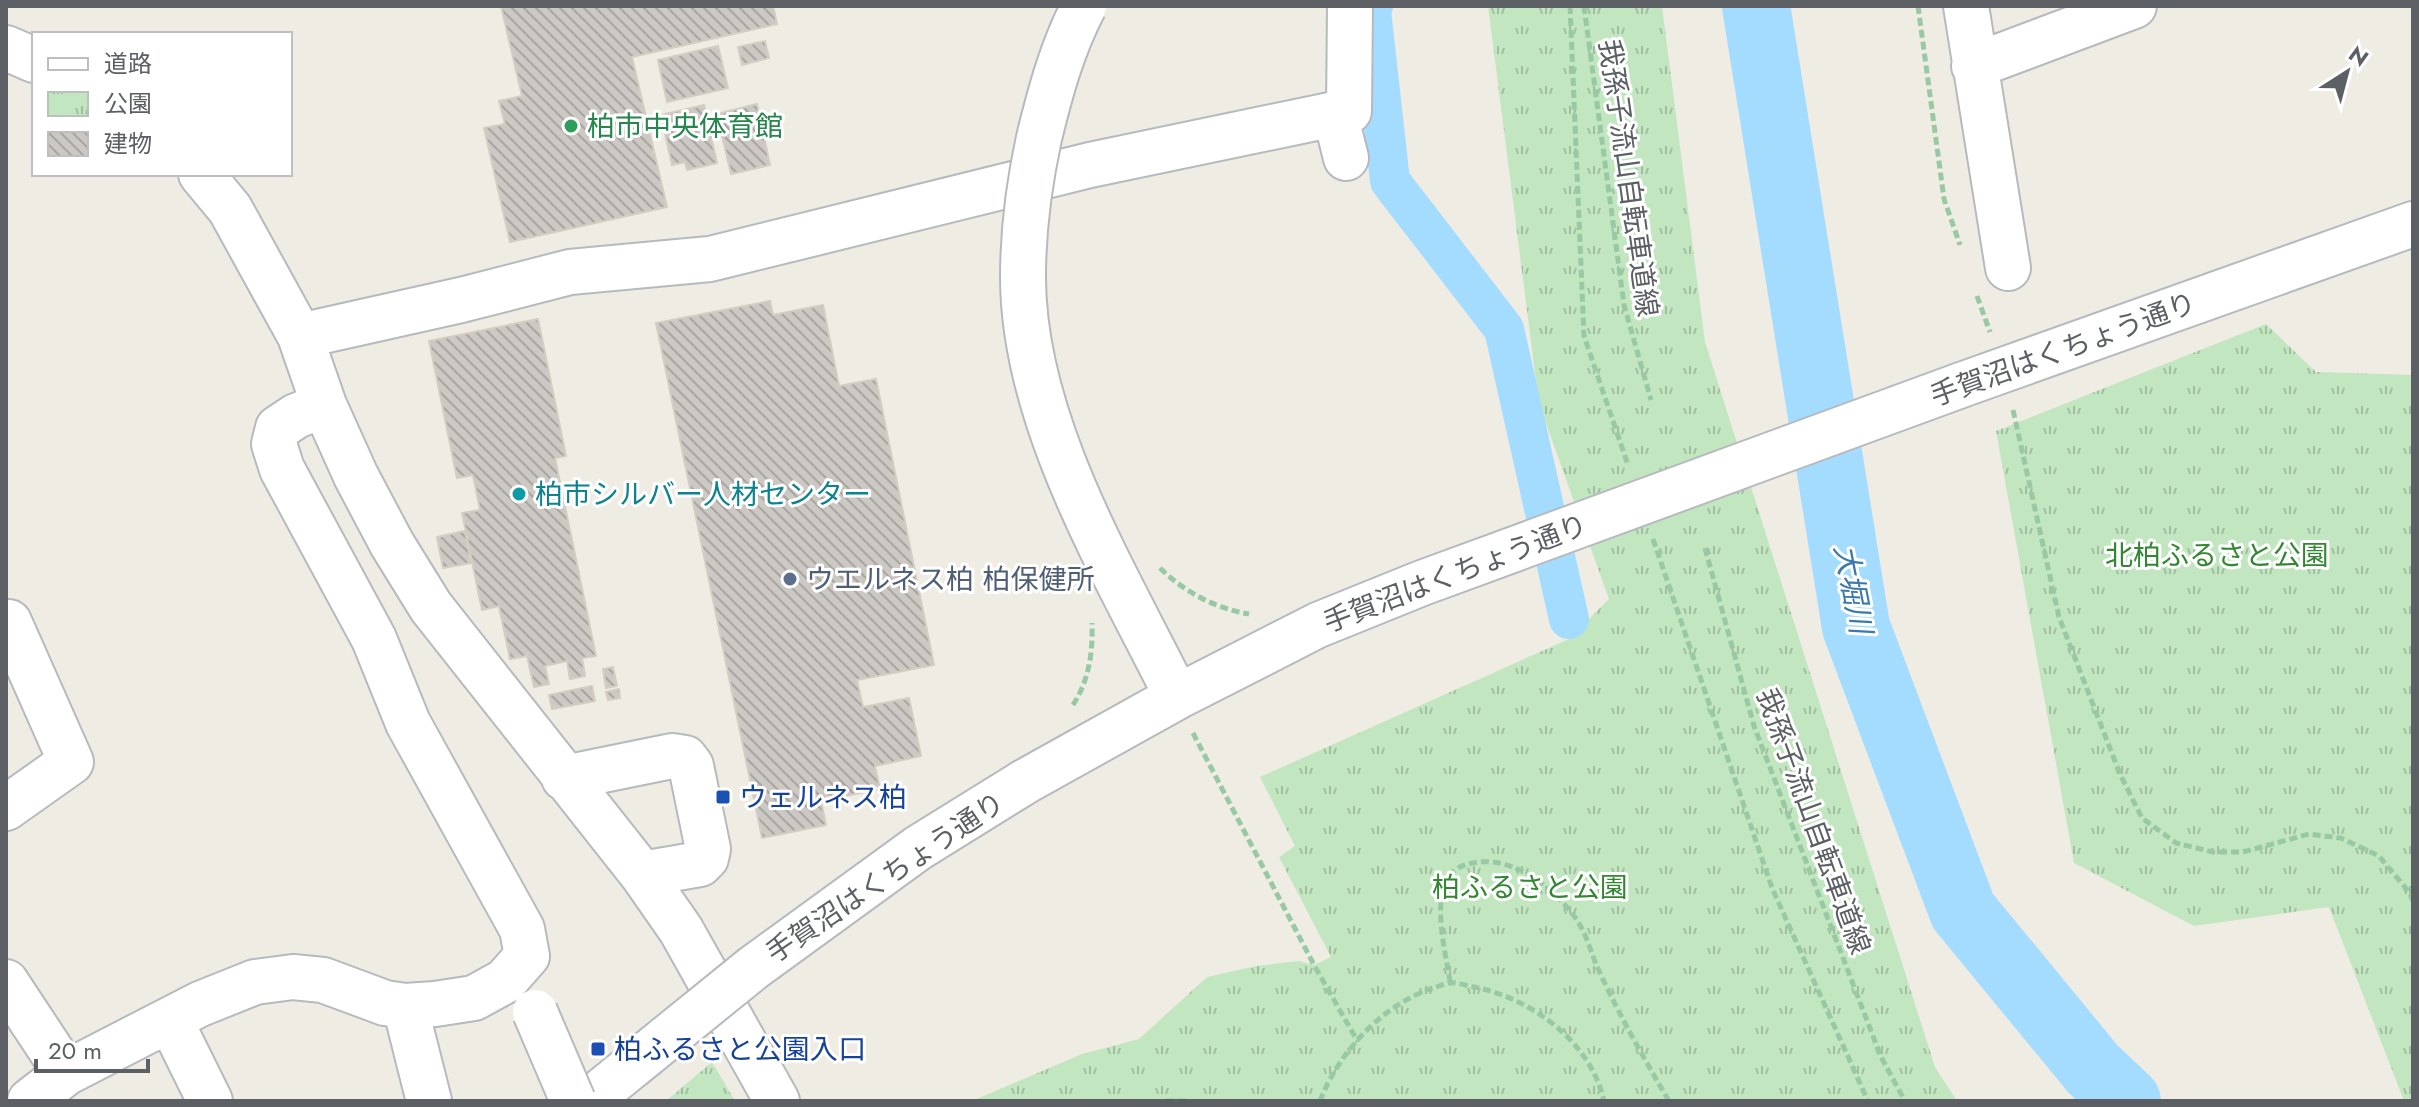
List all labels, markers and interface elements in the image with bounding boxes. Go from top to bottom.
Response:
legend [32,32,292,176]
north arrow [2307,32,2387,112]
street label: 我孫子流山自転車道線 [1589,37,1668,320]
text: N [2342,38,2375,74]
text: 道路 [104,46,152,81]
text: 公園 [104,86,152,121]
place label: 柏市中央体育館 [587,106,783,147]
marker: 柏市中央体育館 [562,117,580,135]
text: 建物 [104,126,152,161]
street label: 手賀沼はくちょう通り [1925,282,2202,417]
place label: 柏市シルバー人材センター [535,474,871,515]
marker: 柏市シルバー人材センター [510,485,528,503]
street label: 手賀沼はくちょう通り [1317,504,1593,643]
park label: 北柏ふるさと公園 [2105,535,2329,576]
water label: 大堀川 [1824,541,1884,640]
place label: ウエルネス柏 柏保健所 [806,559,1094,600]
marker: ウエルネス柏 柏保健所 [781,570,799,588]
street label: 我孫子流山自転車道線 [1746,683,1881,960]
place label: ウェルネス柏 [739,777,907,818]
street label: 手賀沼はくちょう通り [758,782,1013,973]
marker: ウェルネス柏 [714,788,732,806]
park label: 柏ふるさと公園 [1432,867,1628,908]
scale bar [36,1023,148,1073]
place label: 柏ふるさと公園入口 [614,1029,866,1070]
text: 20 m [48,1033,102,1068]
marker: 柏ふるさと公園入口 [589,1040,607,1058]

